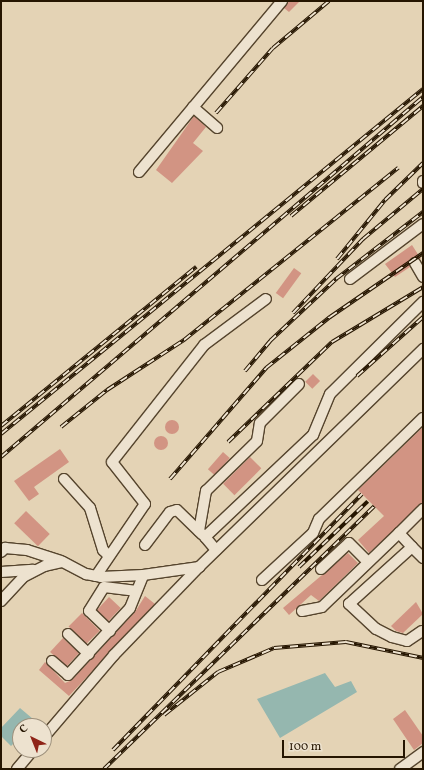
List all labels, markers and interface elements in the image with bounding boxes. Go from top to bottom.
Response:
north arrow [12,718,52,758]
text: С [16,722,32,737]
scale bar [284,732,407,758]
text: 100 m [289,739,321,755]

